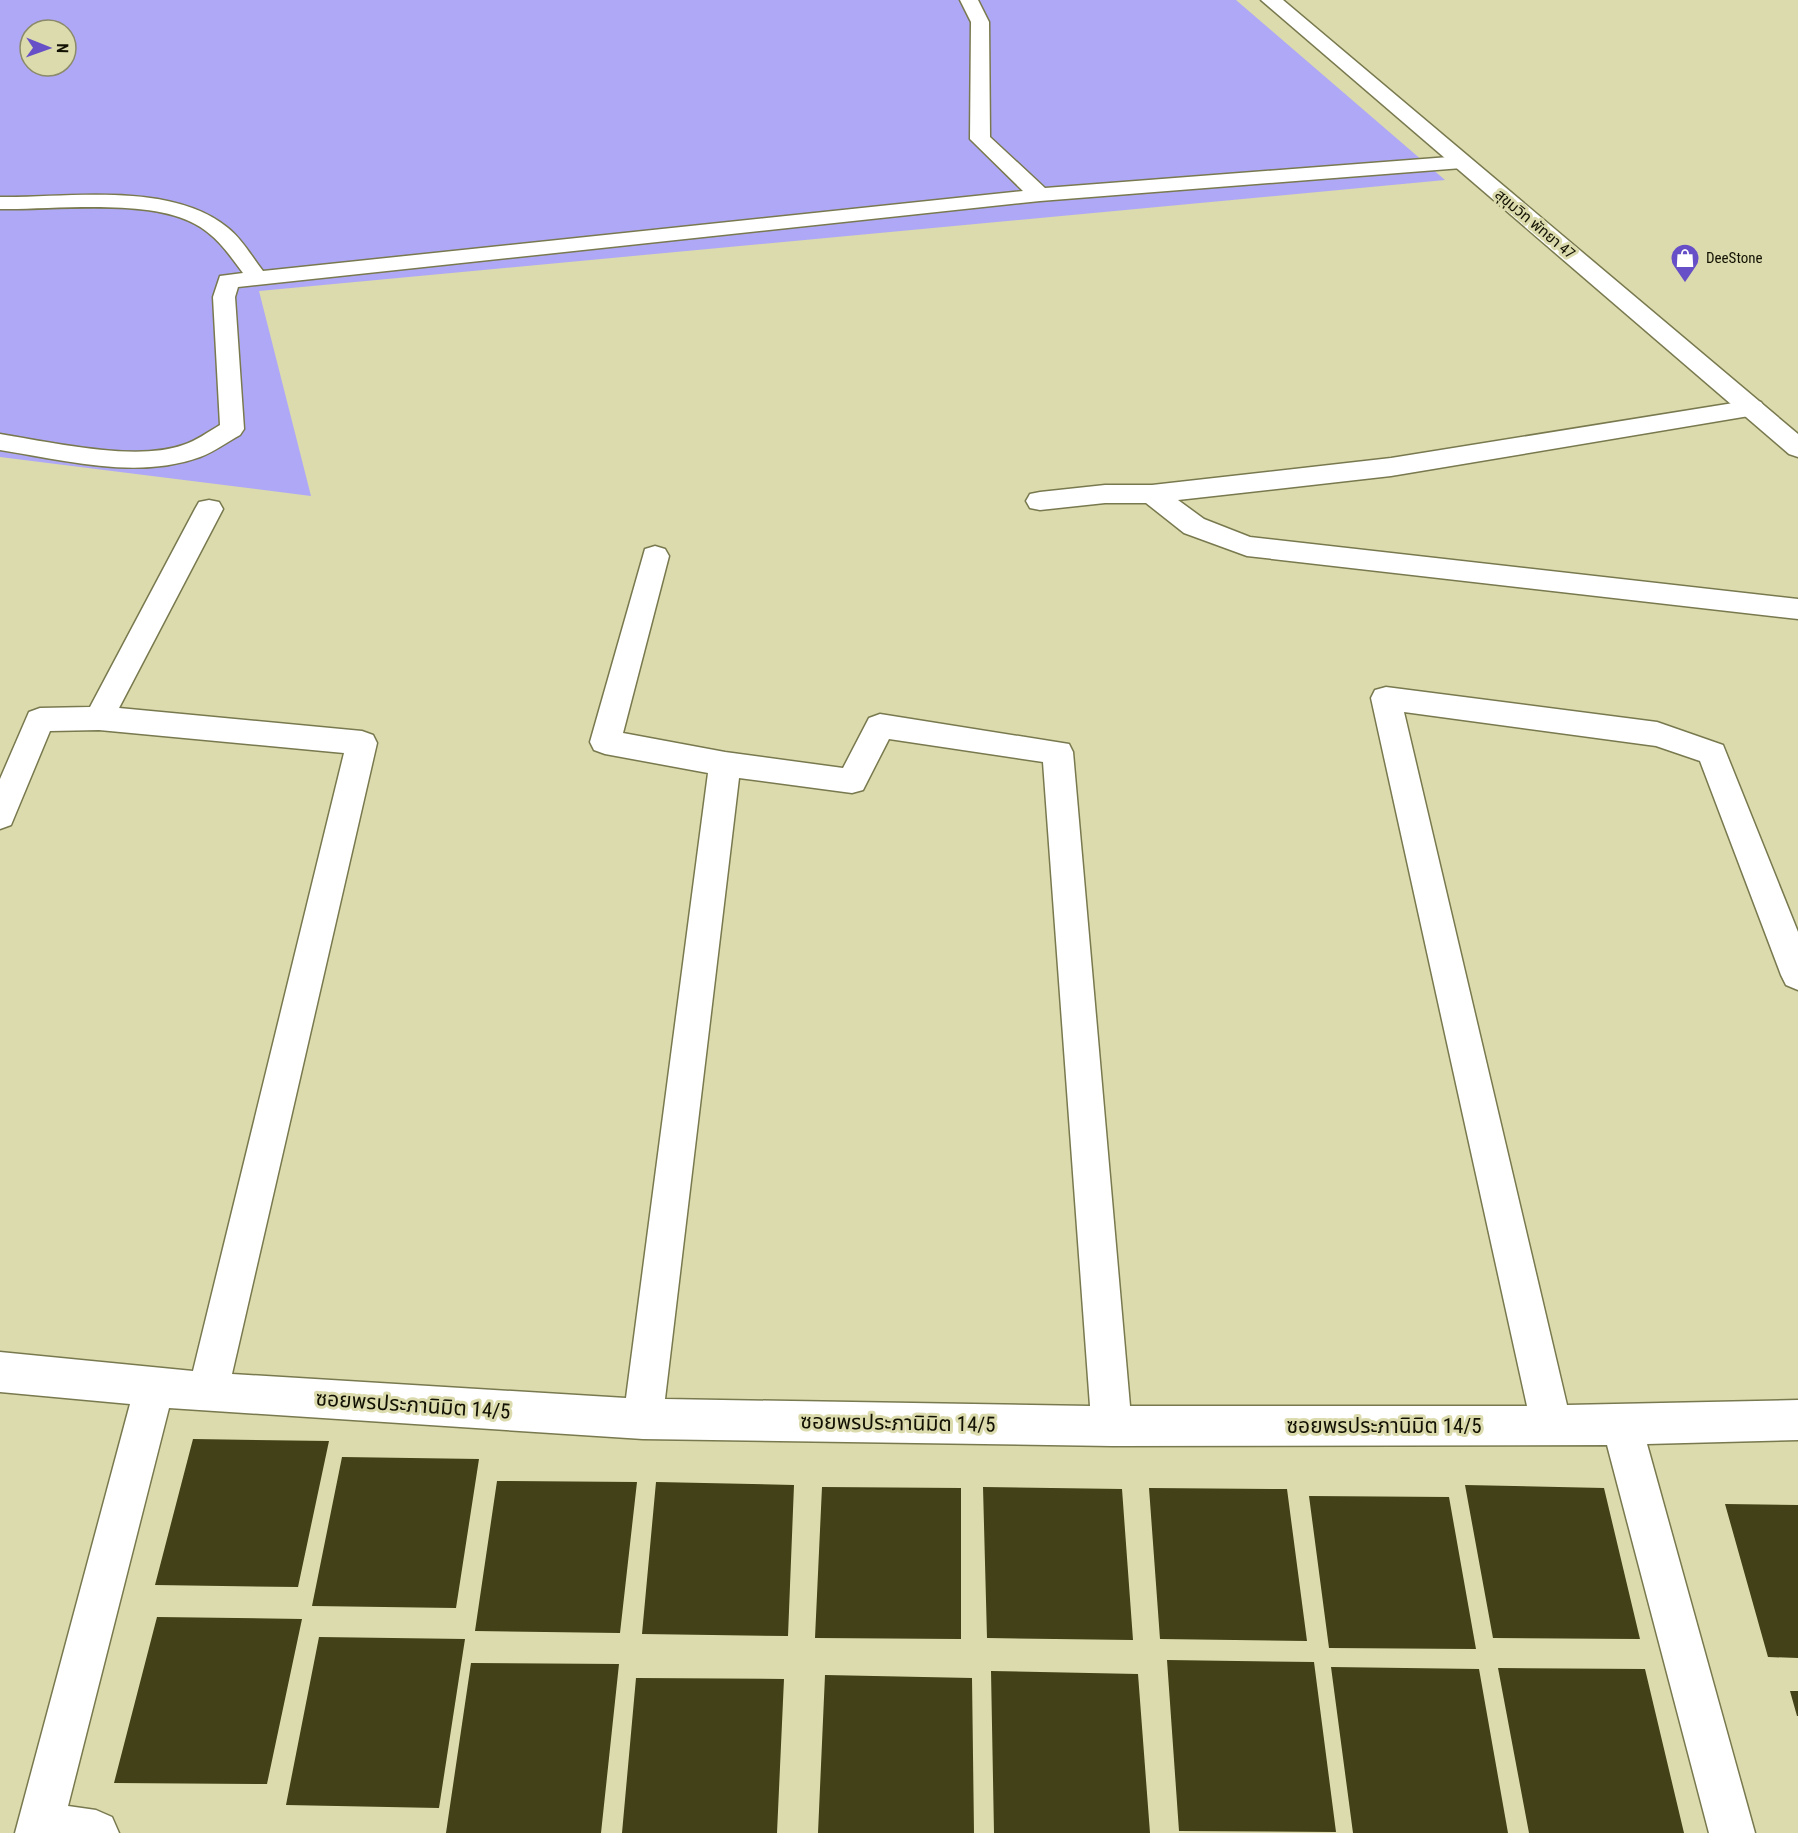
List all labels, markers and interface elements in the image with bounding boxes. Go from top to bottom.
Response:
north arrow [18,18,78,78]
text: N [53,43,72,53]
street label: สุขุมวิท พัทยา 47 [1491,185,1579,263]
shop icon: DeeStone [1669,242,1701,284]
place label: DeeStone [1706,249,1763,267]
street label: ซอยพรประภานิมิต 14/5 [315,1386,511,1424]
street label: ซอยพรประภานิมิต 14/5 [800,1409,996,1437]
street label: ซอยพรประภานิมิต 14/5 [1286,1414,1482,1438]

